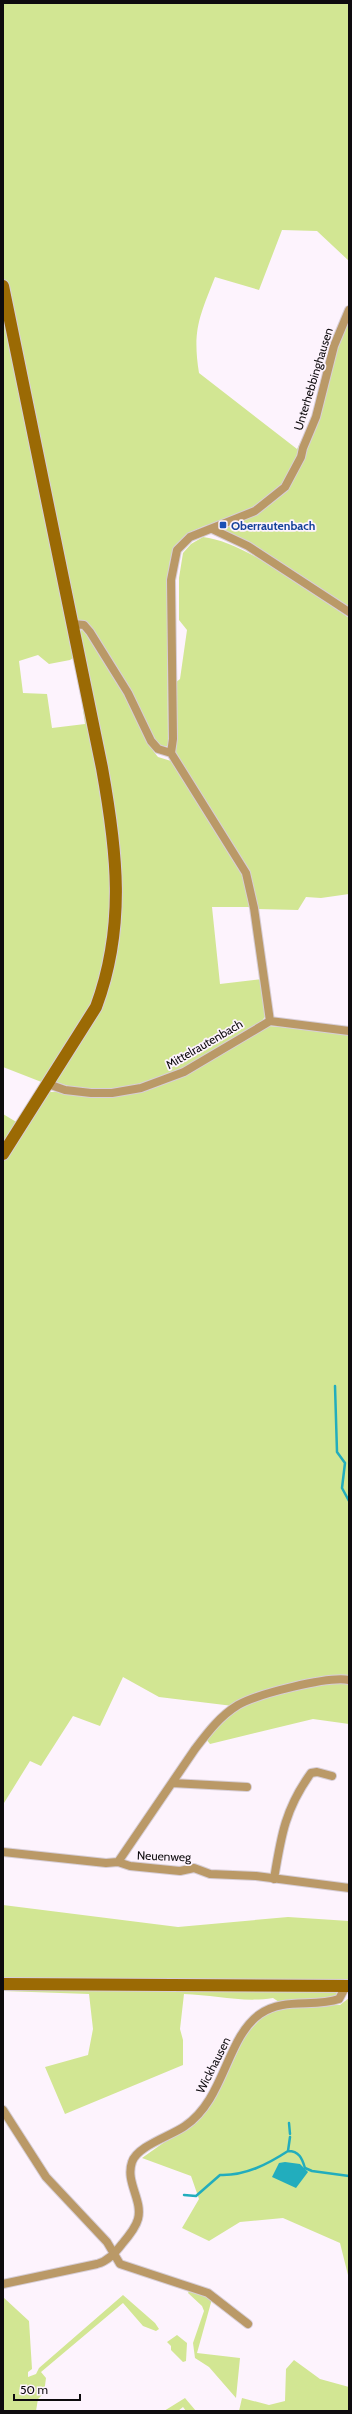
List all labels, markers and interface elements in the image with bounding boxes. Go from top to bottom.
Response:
street label: Unterhebbinghausen [290,326,336,432]
place label: Oberrautenbach [231,518,315,533]
marker: Oberrautenbach [218,520,228,530]
street label: Mittelrautenbach [163,1016,245,1072]
street label: Neuenweg [137,1848,192,1864]
street label: Wickhausen [192,2034,234,2096]
scale bar [14,2376,80,2402]
text: 50 m [20,2382,48,2397]

